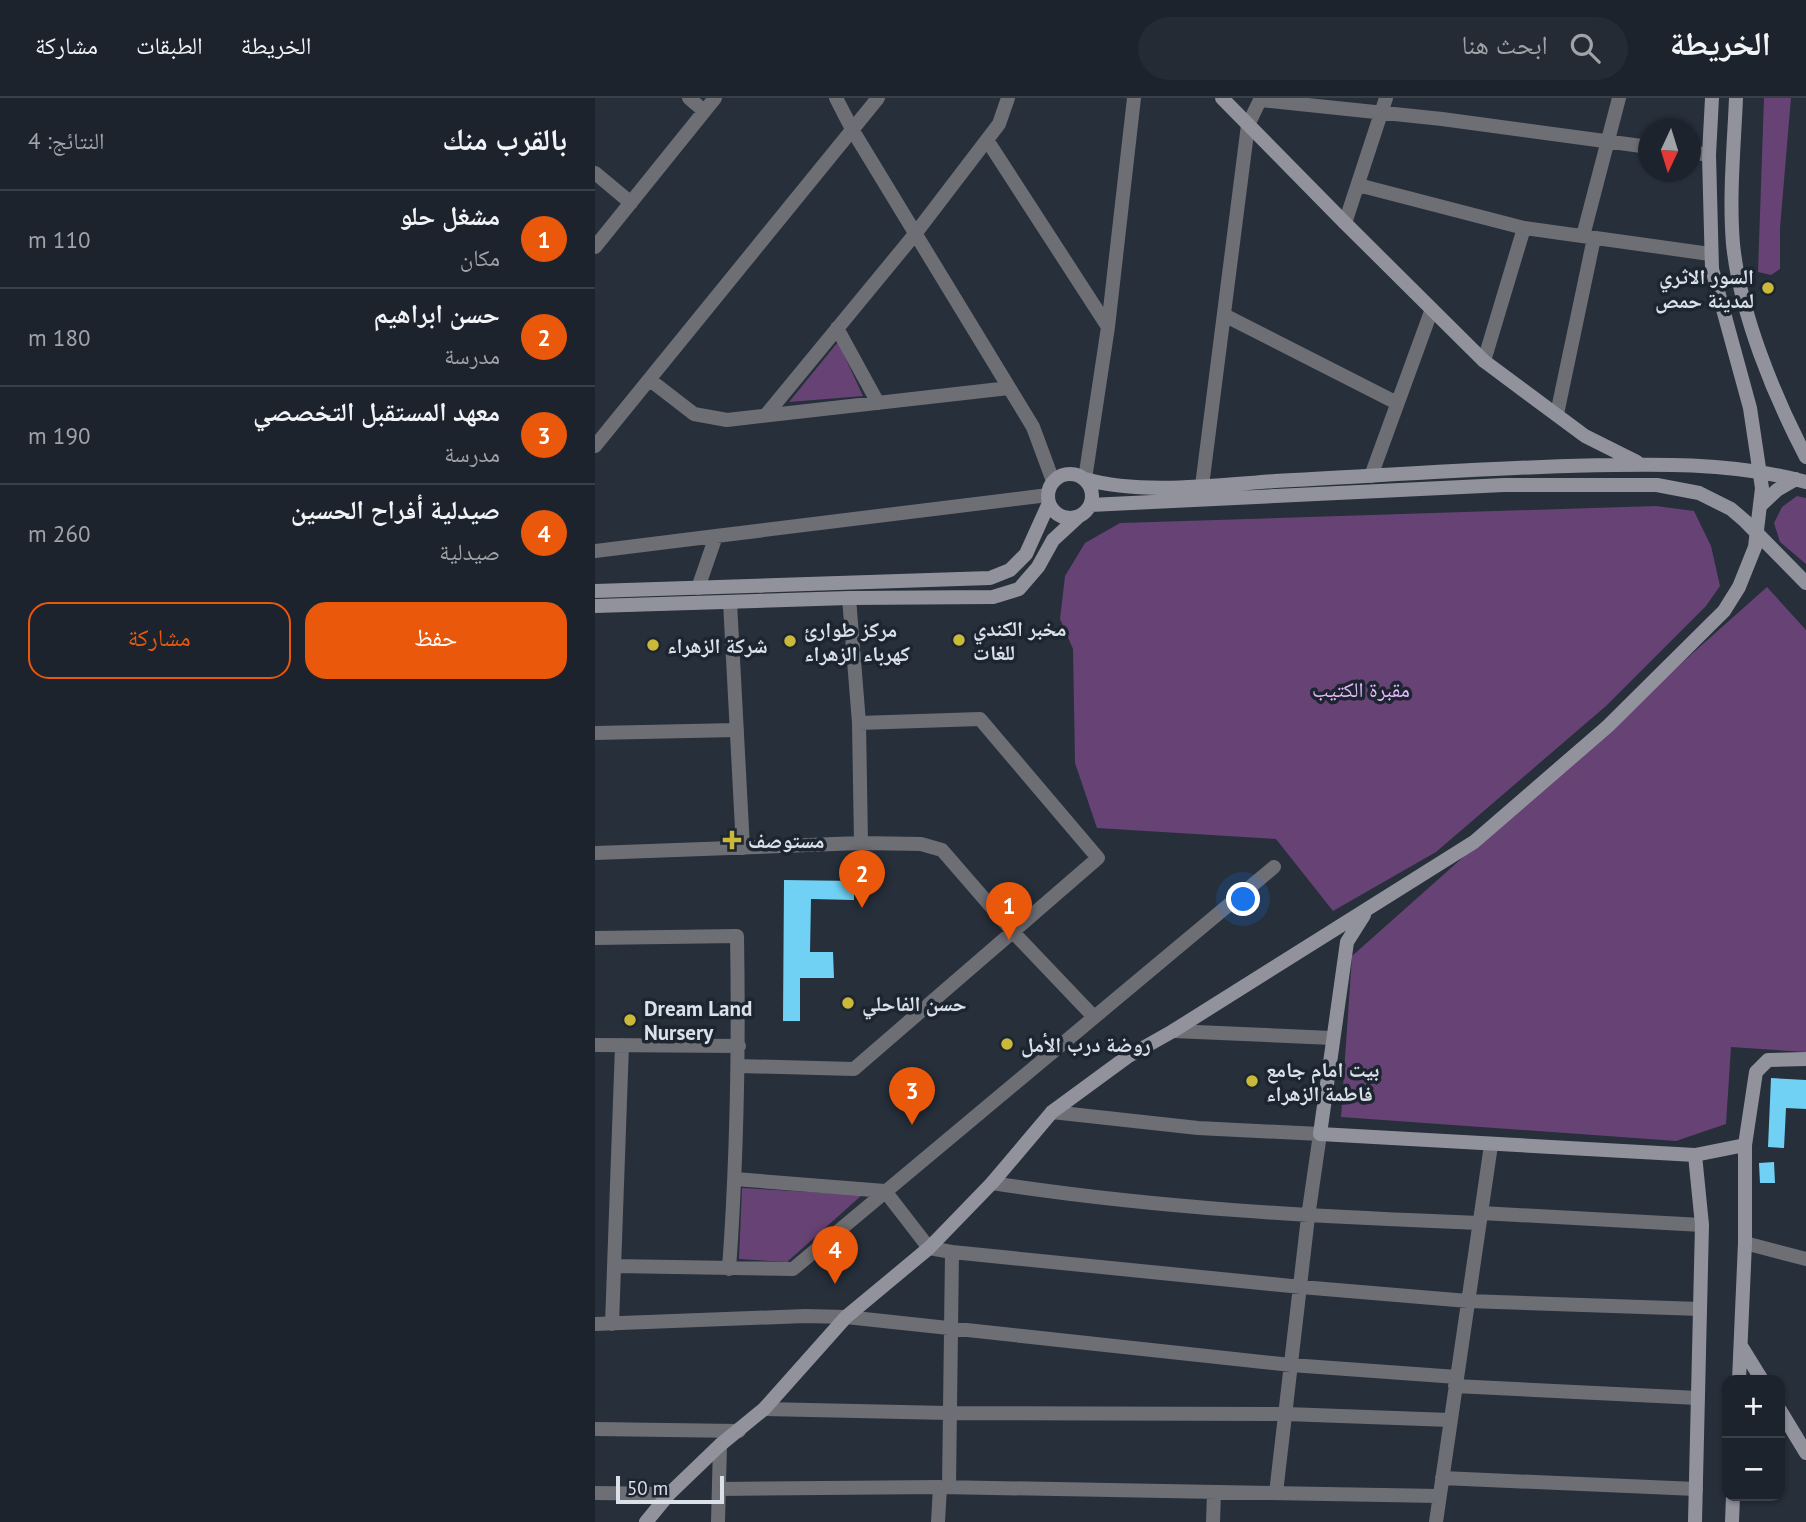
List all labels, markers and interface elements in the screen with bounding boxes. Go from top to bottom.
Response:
search box [1138,17,1628,80]
text: الخريطة [1670,21,1771,64]
text: ابحث هنا [1462,28,1548,61]
icon: search [1566,29,1604,67]
text: مشاركة [35,30,98,61]
text: الطبقات [136,30,203,61]
text: الخريطة [241,30,311,61]
text: بالقرب منك [442,119,567,158]
north arrow [1638,119,1701,182]
text: النتائج: 4 [28,126,105,155]
text: مشغل حلو [399,199,500,232]
text: 110 m [28,225,90,254]
text: 1 [537,225,551,254]
text: مكان [460,243,500,272]
place label: السور الاثري لمدينة حمص [1655,263,1754,314]
marker: السور الاثري لمدينة حمص [1760,280,1776,296]
text: حسن ابراهيم [373,297,500,330]
text: 180 m [28,323,90,352]
text: 2 [537,323,551,352]
text: مدرسة [444,341,500,370]
text: معهد المستقبل التخصصي [253,395,500,428]
text: 190 m [28,421,90,450]
text: 3 [537,421,551,450]
text: مدرسة [444,439,500,468]
text: صيدلية أفراح الحسين [291,493,500,526]
text: 260 m [28,519,90,548]
text: 4 [537,519,551,548]
text: صيدلية [439,537,500,566]
button: مشاركة [28,602,291,679]
button: حفظ [305,602,567,679]
place label: مخبر الكندي للغات [973,615,1066,666]
place label: مركز طوارئ كهرباء الزهراء [804,616,910,667]
place label: شركة الزهراء [667,632,768,659]
marker: مخبر الكندي للغات [951,632,967,648]
marker: مركز طوارئ كهرباء الزهراء [782,633,798,649]
marker: شركة الزهراء [645,637,661,653]
park label: مقبرة الكتيب [1312,676,1410,703]
place label: مستوصف [748,827,825,854]
marker: مستوصف [722,830,742,850]
pin: 2 [839,850,885,908]
pin: 1 [986,882,1032,940]
your location [1226,882,1260,916]
place label: حسن الفاحلي [862,990,967,1020]
place label: Dream Land Nursery [644,995,752,1046]
marker: حسن الفاحلي [840,995,856,1011]
marker: Dream Land Nursery [622,1012,638,1028]
place label: روضة درب الأمل [1021,1031,1151,1058]
marker: روضة درب الأمل [999,1036,1015,1052]
place label: بيت امام جامع فاطمة الزهراء [1266,1056,1379,1107]
pin: 3 [889,1067,935,1125]
marker: بيت امام جامع فاطمة الزهراء [1244,1073,1260,1089]
pin: 4 [812,1226,858,1284]
map controls [1722,1375,1785,1501]
button: + [1722,1375,1785,1438]
button: − [1722,1438,1785,1501]
scale bar [616,1473,725,1505]
text: 50 m [627,1476,668,1500]

